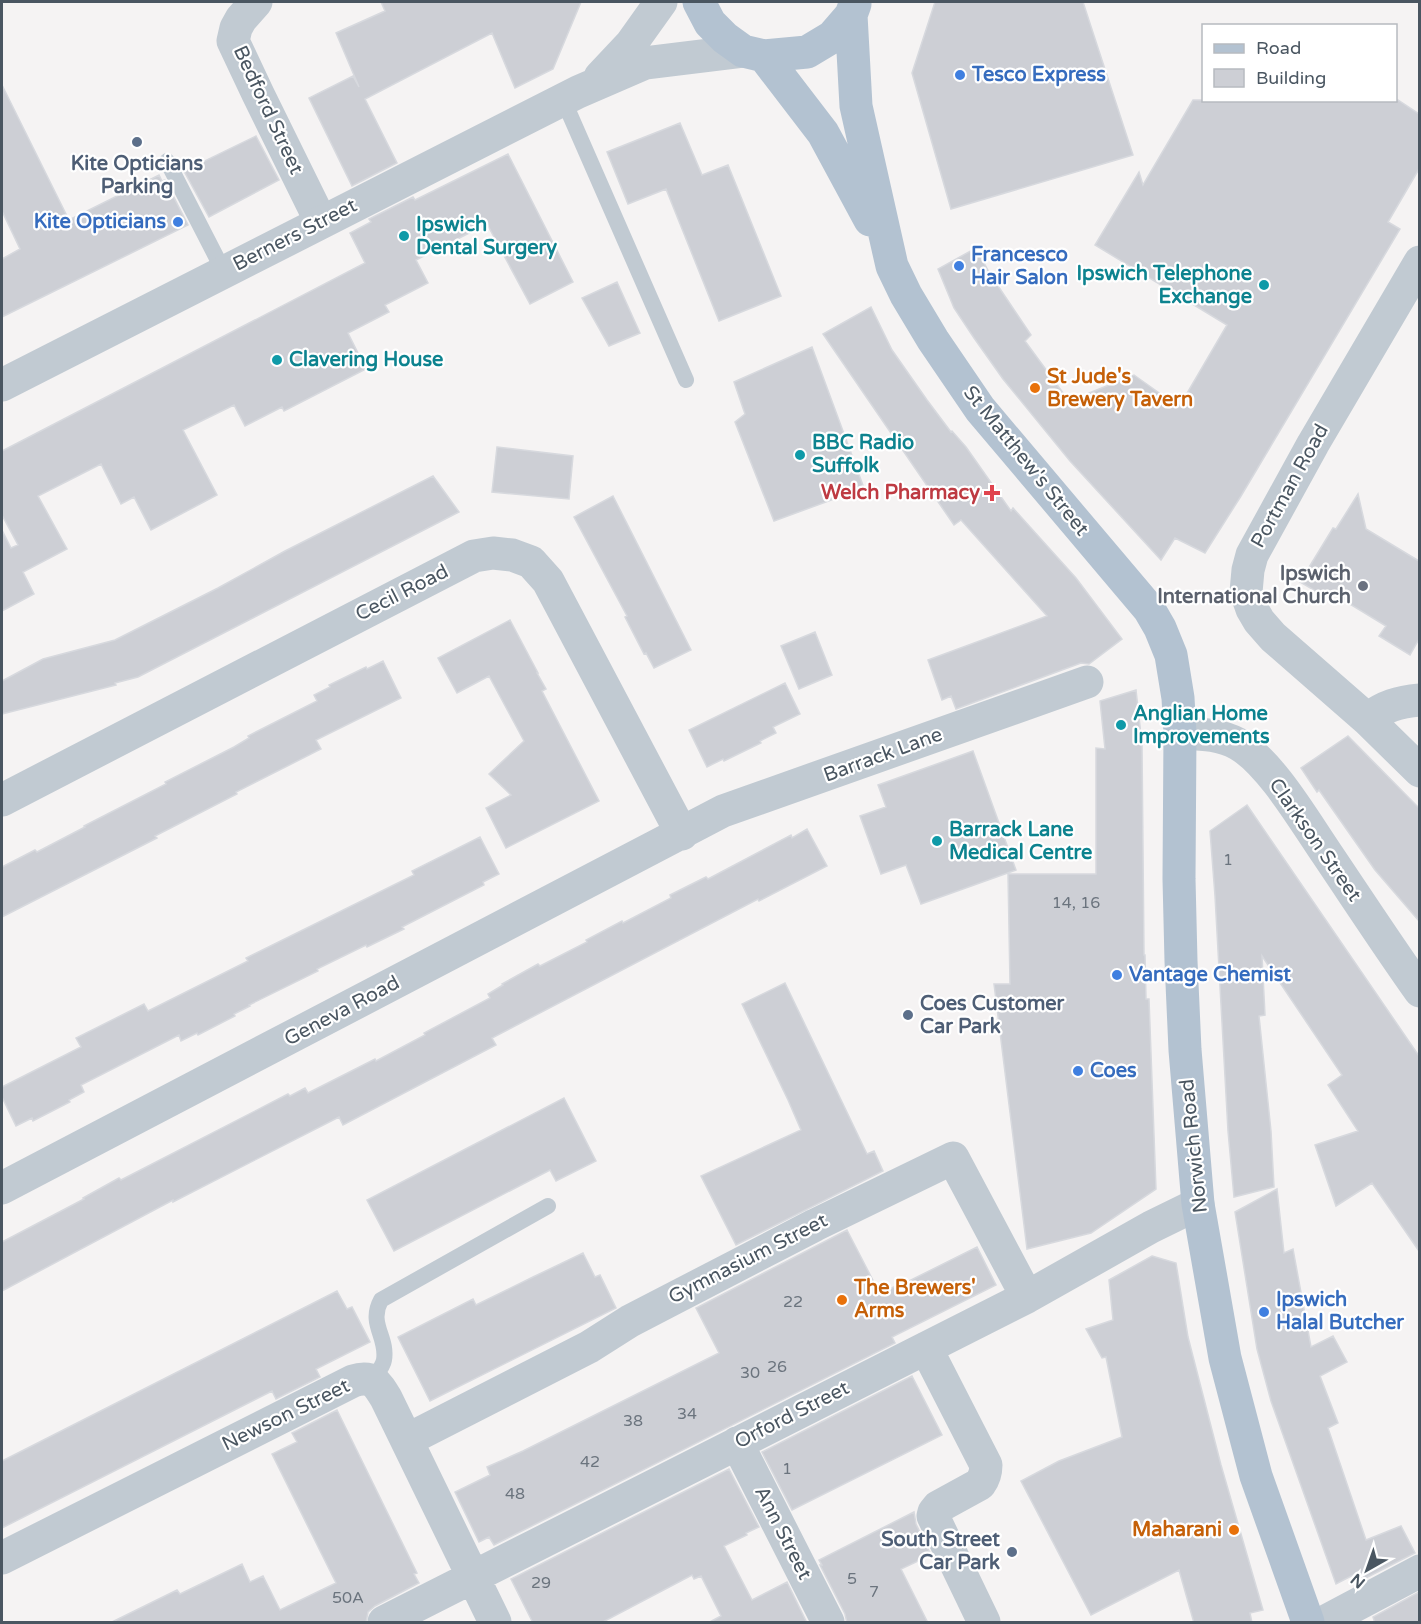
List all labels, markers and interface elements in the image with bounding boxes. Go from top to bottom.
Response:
legend [1202,24,1397,102]
text: Road [1256,37,1301,59]
street label: Bedford Street [228,42,308,179]
place label: Tesco Express [971,63,1106,87]
text: Building [1256,67,1326,89]
marker: Tesco Express [953,68,967,82]
marker: Kite Opticians Parking [130,135,144,149]
place label: Kite Opticians Parking [71,152,204,199]
street label: Berners Street [229,193,361,277]
place label: Kite Opticians [34,210,166,234]
place label: Ipswich Dental Surgery [416,213,557,260]
marker: Kite Opticians [171,215,185,229]
marker: Ipswich Dental Surgery [397,229,411,243]
place label: Francesco Hair Salon [971,243,1068,290]
marker: Francesco Hair Salon [952,259,966,273]
place label: Ipswich Telephone Exchange [1077,262,1252,309]
marker: Ipswich Telephone Exchange [1257,278,1271,292]
place label: Clavering House [289,348,443,372]
marker: Clavering House [270,353,284,367]
place label: St Jude's Brewery Tavern [1047,365,1193,412]
street label: St Matthew's Street [958,381,1094,541]
marker: St Jude's Brewery Tavern [1028,381,1042,395]
street label: Portman Road [1246,420,1334,552]
place label: BBC Radio Suffolk [812,431,914,478]
marker: BBC Radio Suffolk [793,448,807,462]
place label: Welch Pharmacy [821,481,980,505]
marker: Welch Pharmacy [985,486,999,500]
street label: Cecil Road [352,559,452,627]
place label: Ipswich International Church [1157,562,1351,609]
marker: Ipswich International Church [1356,579,1370,593]
place label: Anglian Home Improvements [1133,702,1270,749]
marker: Anglian Home Improvements [1114,718,1128,732]
street label: Barrack Lane [820,722,946,788]
street label: Clarkson Street [1264,774,1367,907]
place label: Barrack Lane Medical Centre [949,818,1092,865]
marker: Barrack Lane Medical Centre [930,834,944,848]
house number: 1 [1223,850,1233,870]
house number: 14, 16 [1052,893,1100,913]
place label: Vantage Chemist [1129,963,1291,987]
marker: Vantage Chemist [1110,968,1124,982]
street label: Geneva Road [280,971,404,1051]
place label: Coes Customer Car Park [920,992,1065,1039]
marker: Coes Customer Car Park [901,1008,915,1022]
place label: Coes [1090,1059,1137,1083]
marker: Coes [1071,1064,1085,1078]
street label: Norwich Road [1175,1078,1213,1214]
street label: Gymnasium Street [665,1208,832,1309]
place label: The Brewers' Arms [853,1276,976,1323]
place label: Ipswich Halal Butcher [1276,1288,1404,1335]
house number: 22 [783,1292,803,1312]
marker: The Brewers' Arms [835,1293,849,1307]
marker: Ipswich Halal Butcher [1257,1305,1271,1319]
house number: 26 [767,1357,787,1377]
house number: 30 [740,1363,760,1383]
street label: Newson Street [218,1374,354,1456]
street label: Orford Street [731,1376,854,1454]
house number: 34 [677,1404,697,1424]
house number: 38 [623,1411,643,1431]
house number: 42 [580,1452,600,1472]
house number: 1 [782,1459,792,1479]
street label: Ann Street [749,1482,817,1584]
house number: 48 [505,1484,525,1504]
place label: Maharani [1132,1518,1222,1542]
marker: Maharani [1227,1523,1241,1537]
place label: South Street Car Park [881,1528,1000,1575]
north arrow [1337,1540,1397,1600]
marker: South Street Car Park [1005,1545,1019,1559]
house number: 5 [847,1569,857,1589]
text: N [1347,1569,1369,1593]
house number: 29 [531,1573,551,1593]
house number: 7 [869,1582,879,1602]
house number: 50A [332,1588,364,1608]

